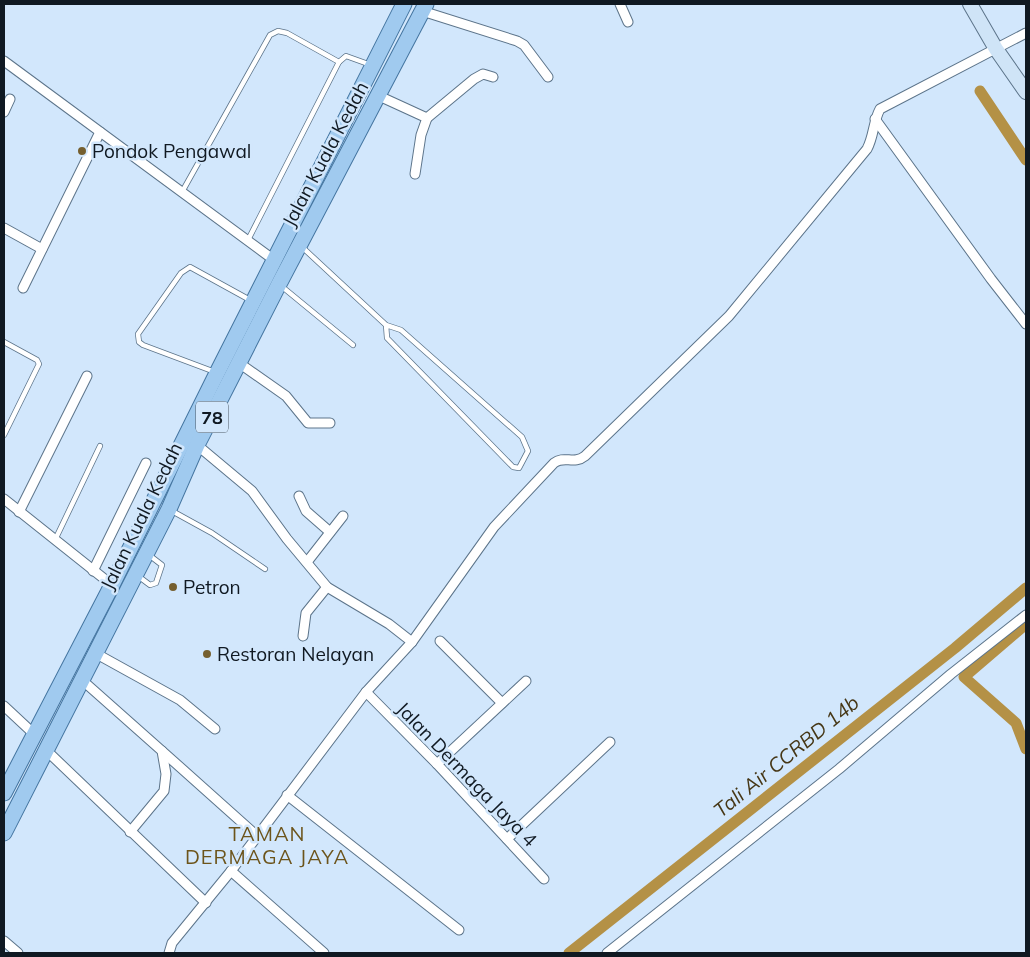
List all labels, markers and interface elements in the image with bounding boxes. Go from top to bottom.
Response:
street label: Jalan Kuala Kedah [277,77,373,231]
place label: Pondok Pengawal [92,139,251,163]
marker: Pondok Pengawal [76,145,88,157]
road number: 78 [196,402,228,432]
street label: Jalan Kuala Kedah [95,438,187,594]
place label: Petron [183,575,241,599]
marker: Petron [167,581,179,593]
place label: Restoran Nelayan [217,642,374,666]
marker: Restoran Nelayan [201,648,213,660]
water label: Tali Air CCRBD 14b [708,690,864,822]
street label: Jalan Dermaga Jaya 4 [392,697,542,851]
district label: TAMAN DERMAGA JAYA [185,821,349,869]

